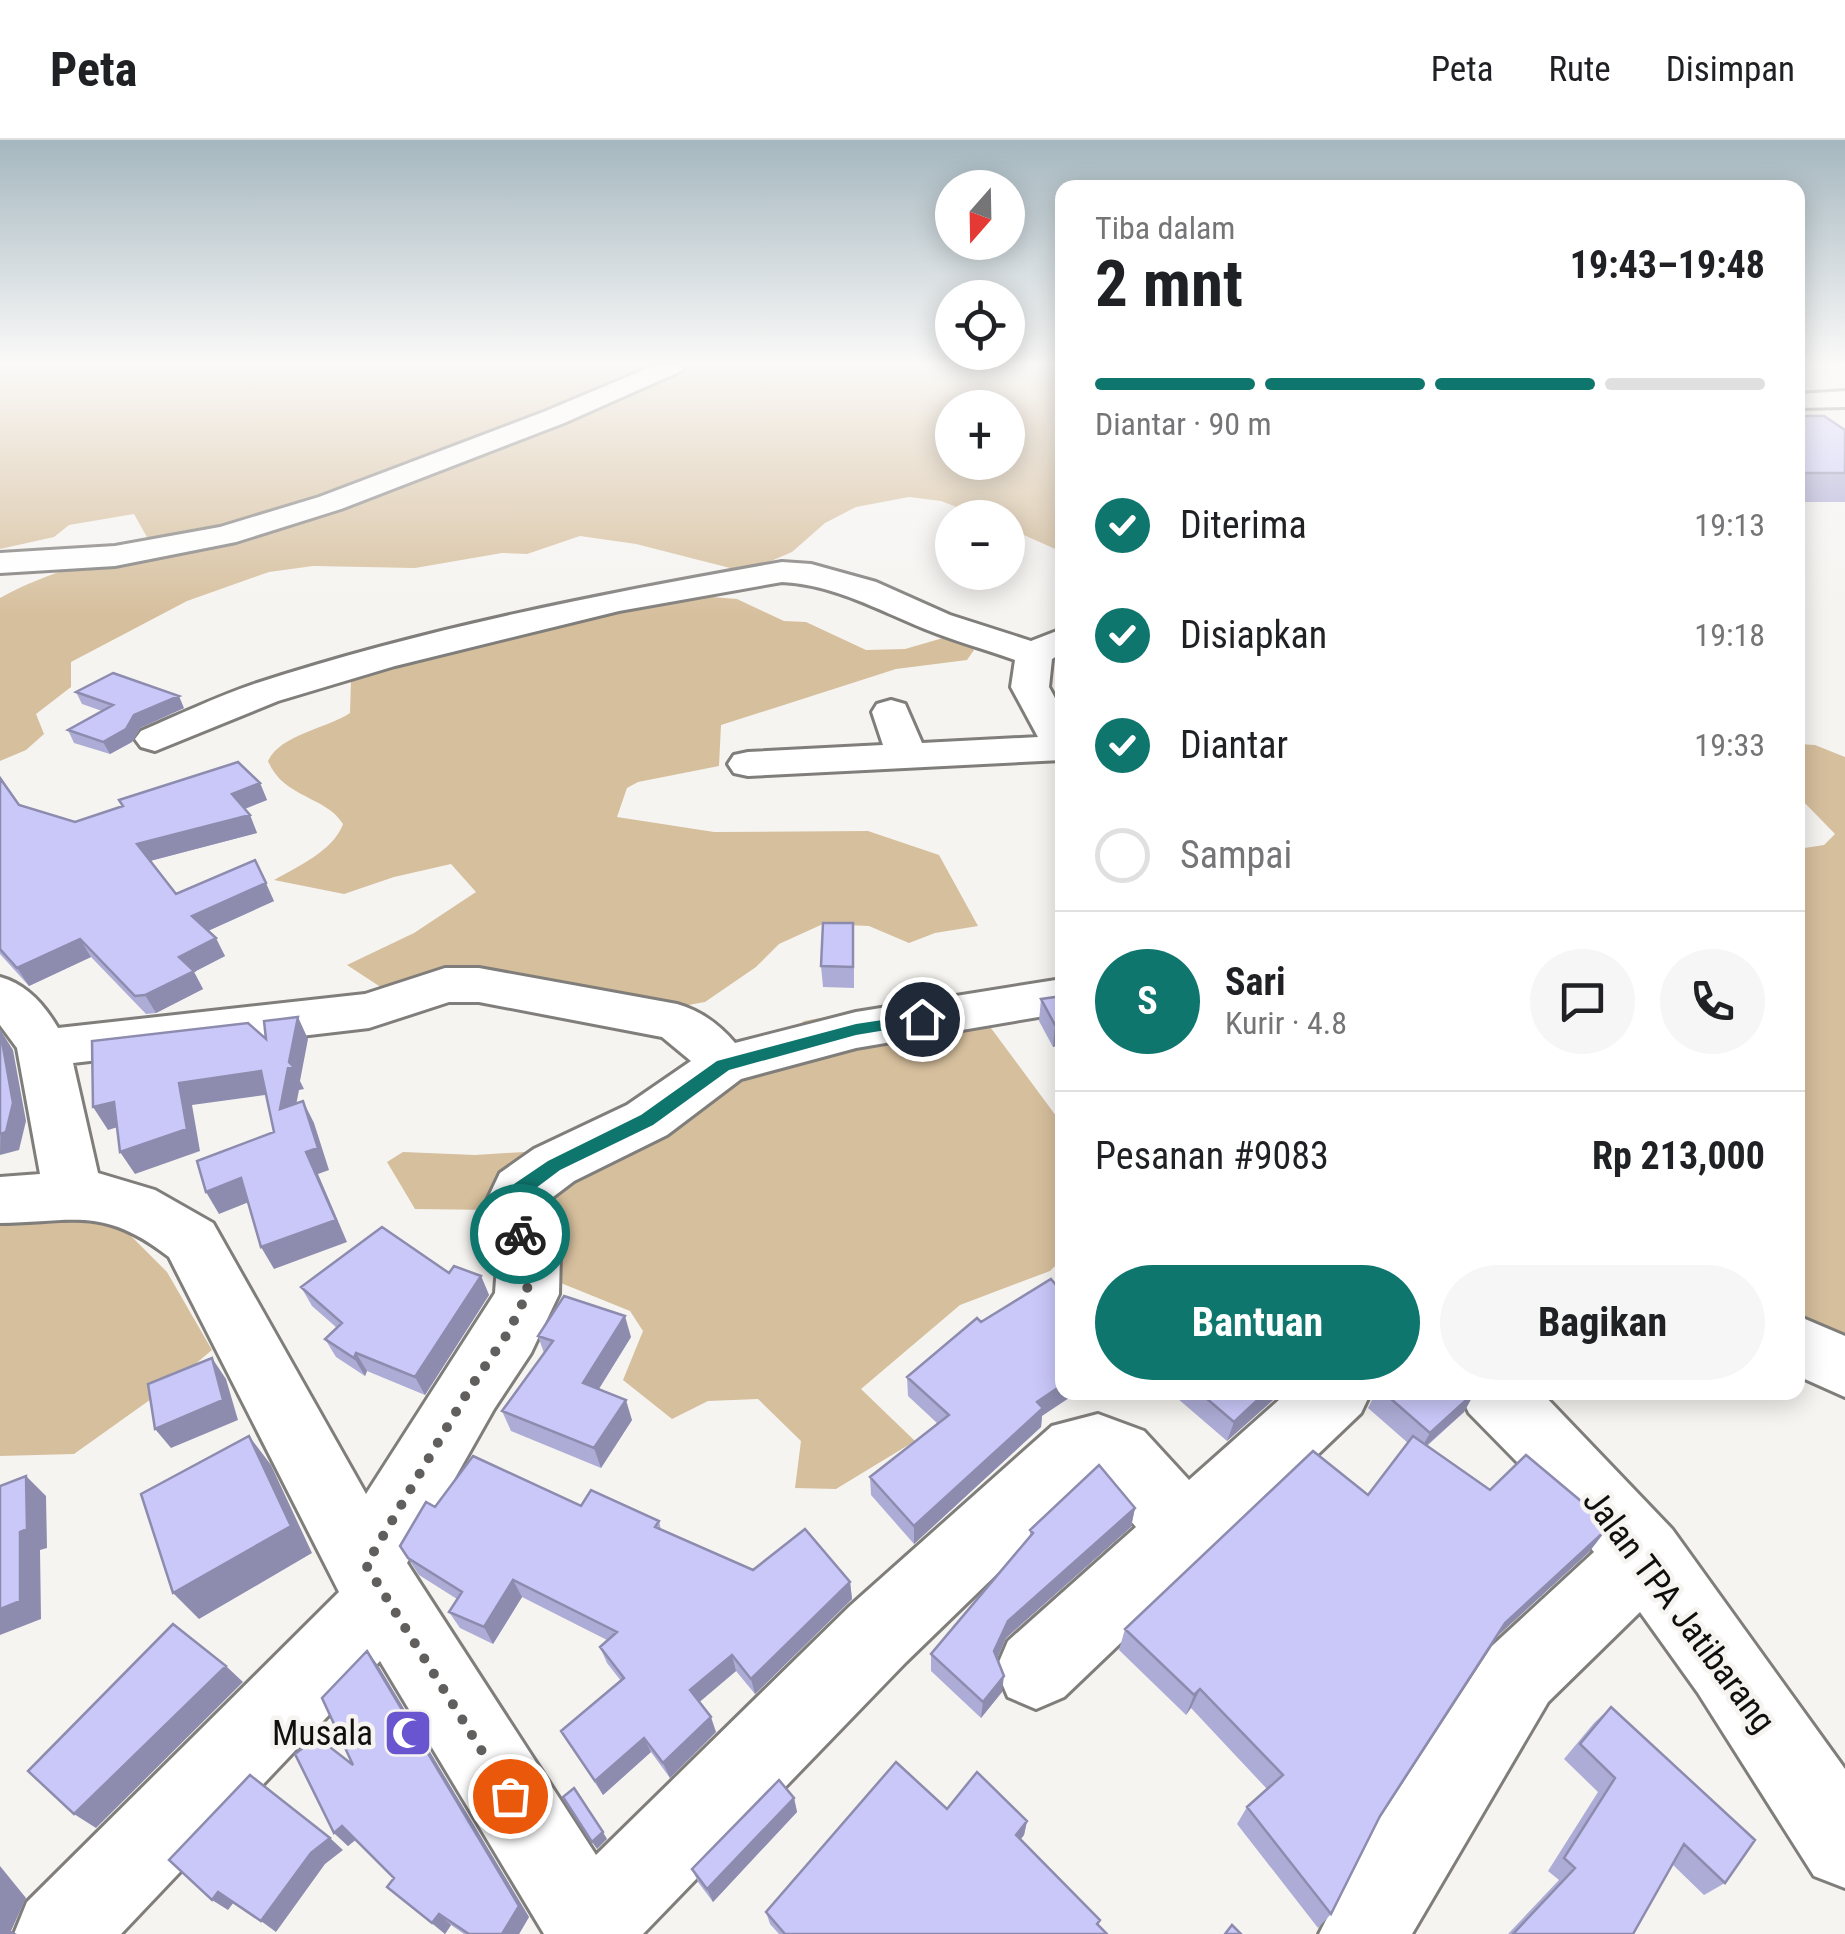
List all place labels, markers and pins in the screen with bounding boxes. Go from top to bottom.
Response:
pin [880,977,965,1062]
mosque icon: Musala [382,1707,434,1759]
place label: Musala [272,1713,373,1754]
pin [468,1754,553,1839]

